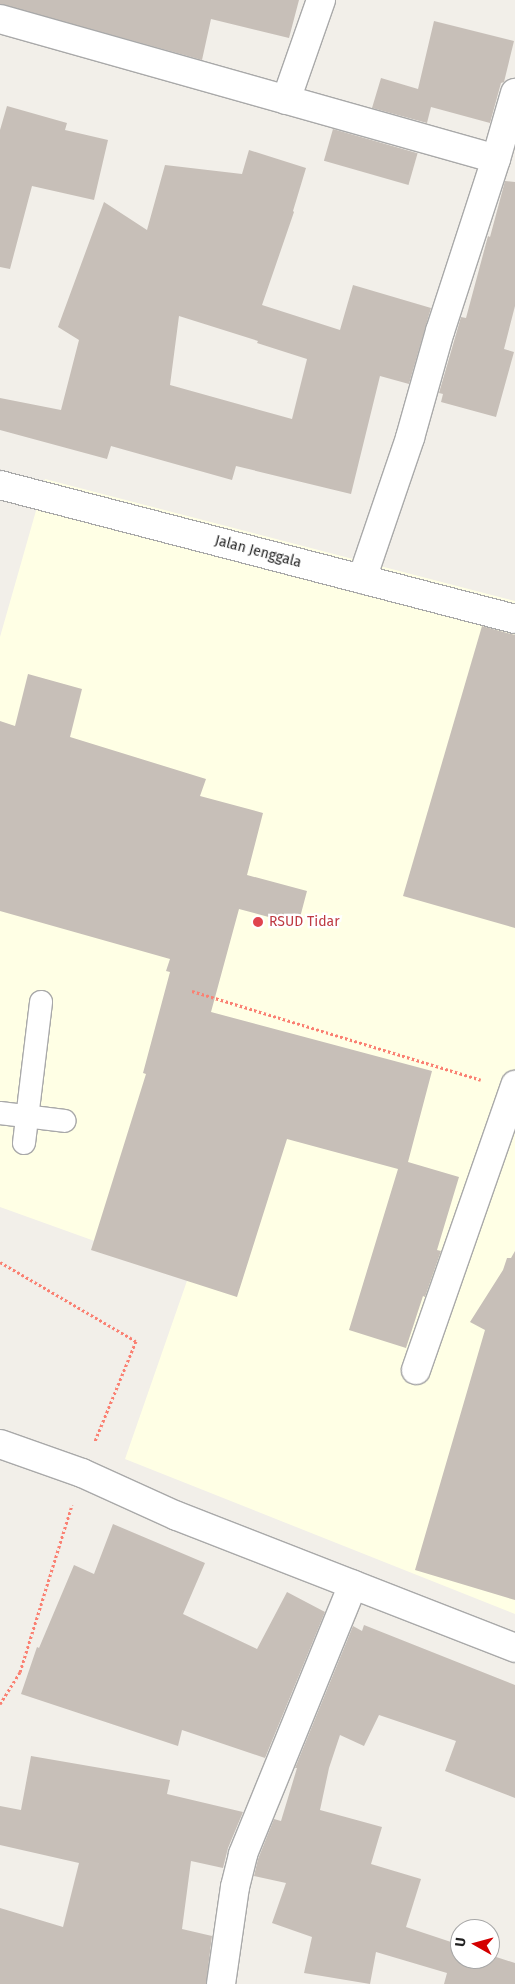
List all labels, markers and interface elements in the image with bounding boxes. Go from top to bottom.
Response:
street label: Jalan Jenggala [213,532,303,572]
place label: RSUD Tidar [269,914,340,930]
marker: RSUD Tidar [251,915,265,929]
north arrow [450,1919,500,1969]
text: U [452,1937,470,1948]

